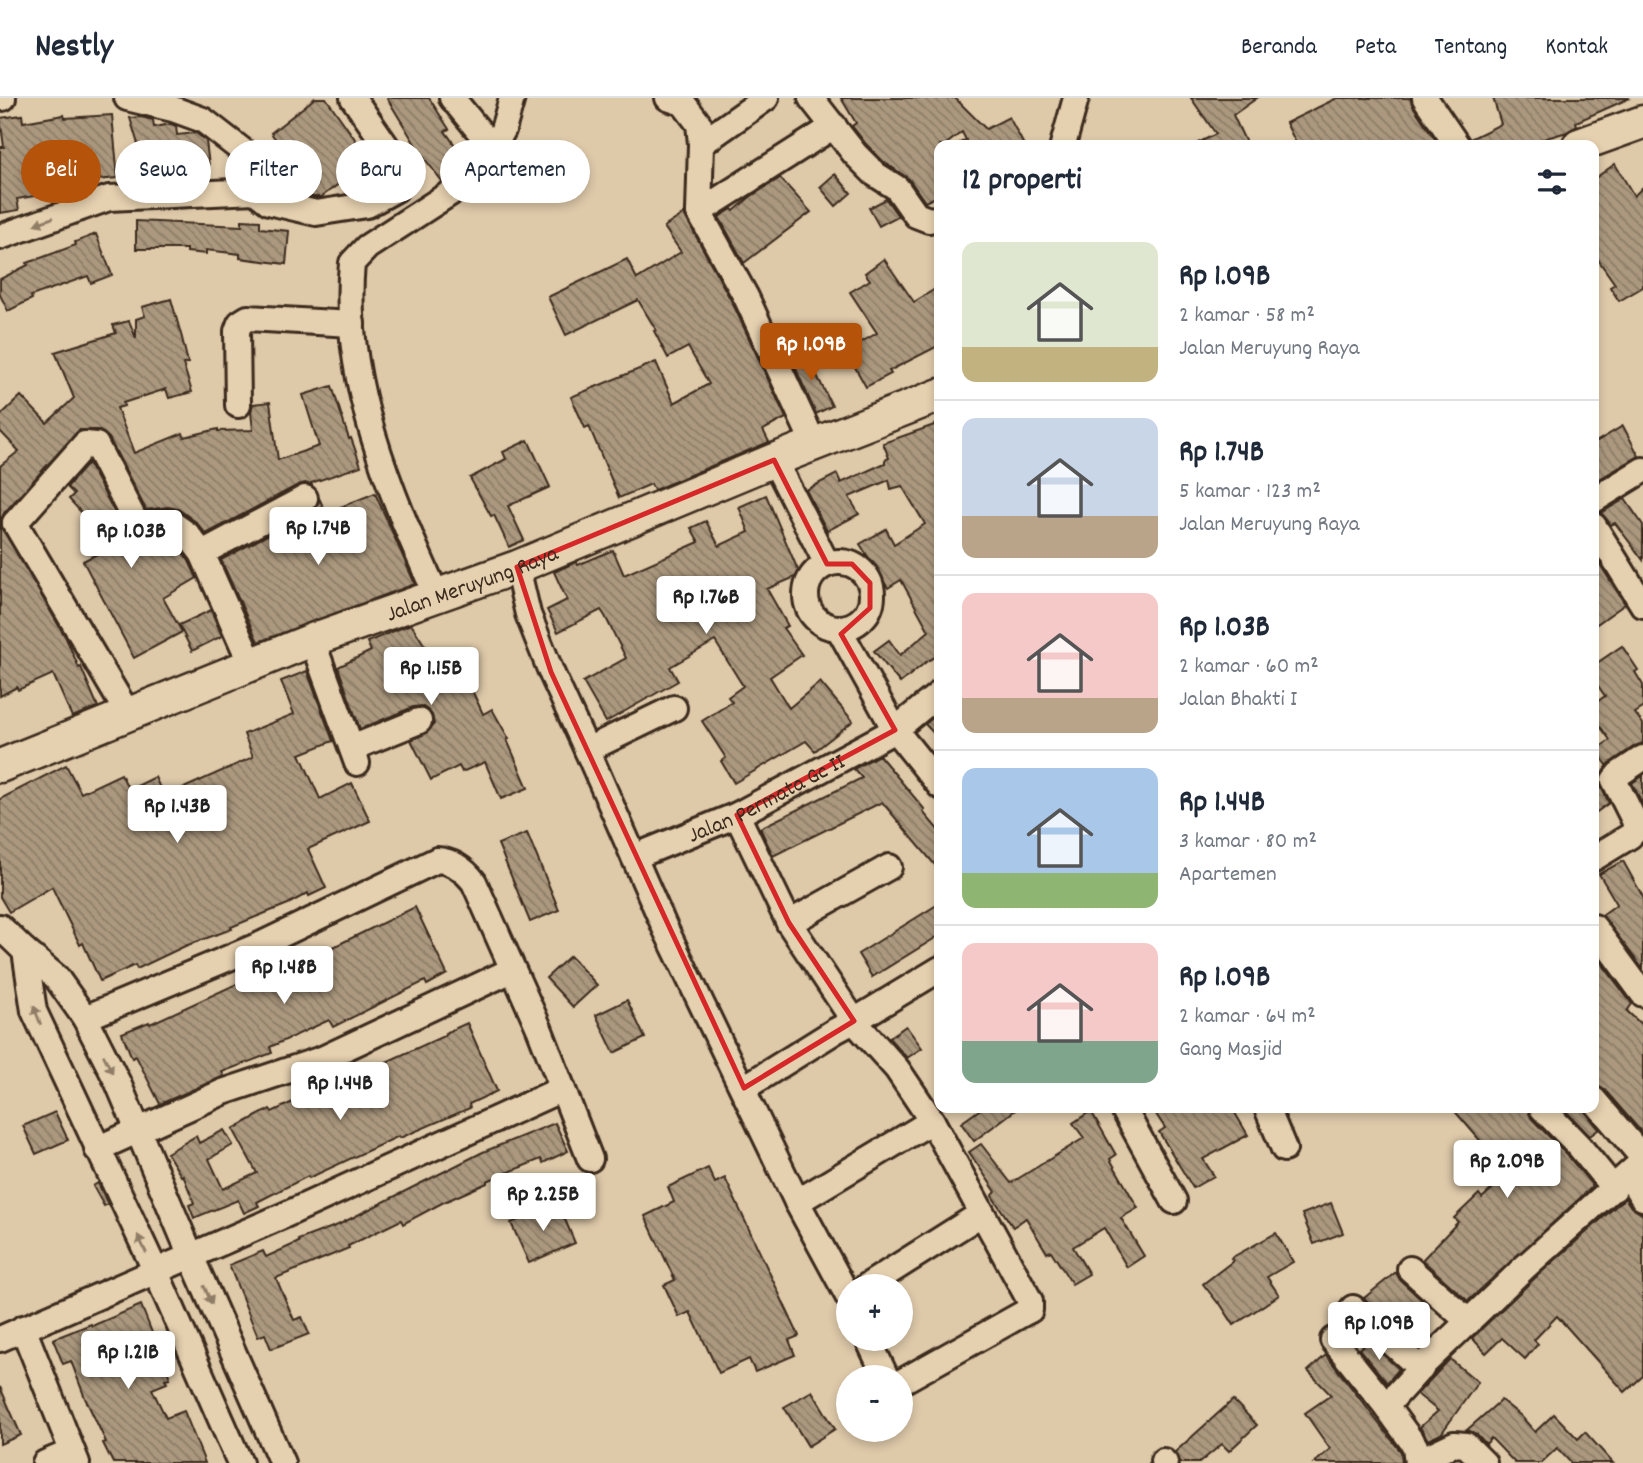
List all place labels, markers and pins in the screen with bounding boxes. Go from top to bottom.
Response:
pin: Rp 1.09B [739,324,883,383]
pin: Rp 1.74B [246,508,390,567]
pin: Rp 1.03B [59,510,203,570]
pin: Rp 1.76B [634,576,778,636]
pin: Rp 1.15B [359,648,503,707]
pin: Rp 1.43B [105,786,249,845]
pin: Rp 1.48B [212,946,356,1006]
pin: Rp 1.44B [268,1062,412,1122]
pin: Rp 2.09B [1435,1140,1579,1200]
pin: Rp 2.25B [471,1174,615,1233]
pin: Rp 1.09B [1307,1302,1451,1362]
pin: Rp 1.21B [56,1332,200,1391]

